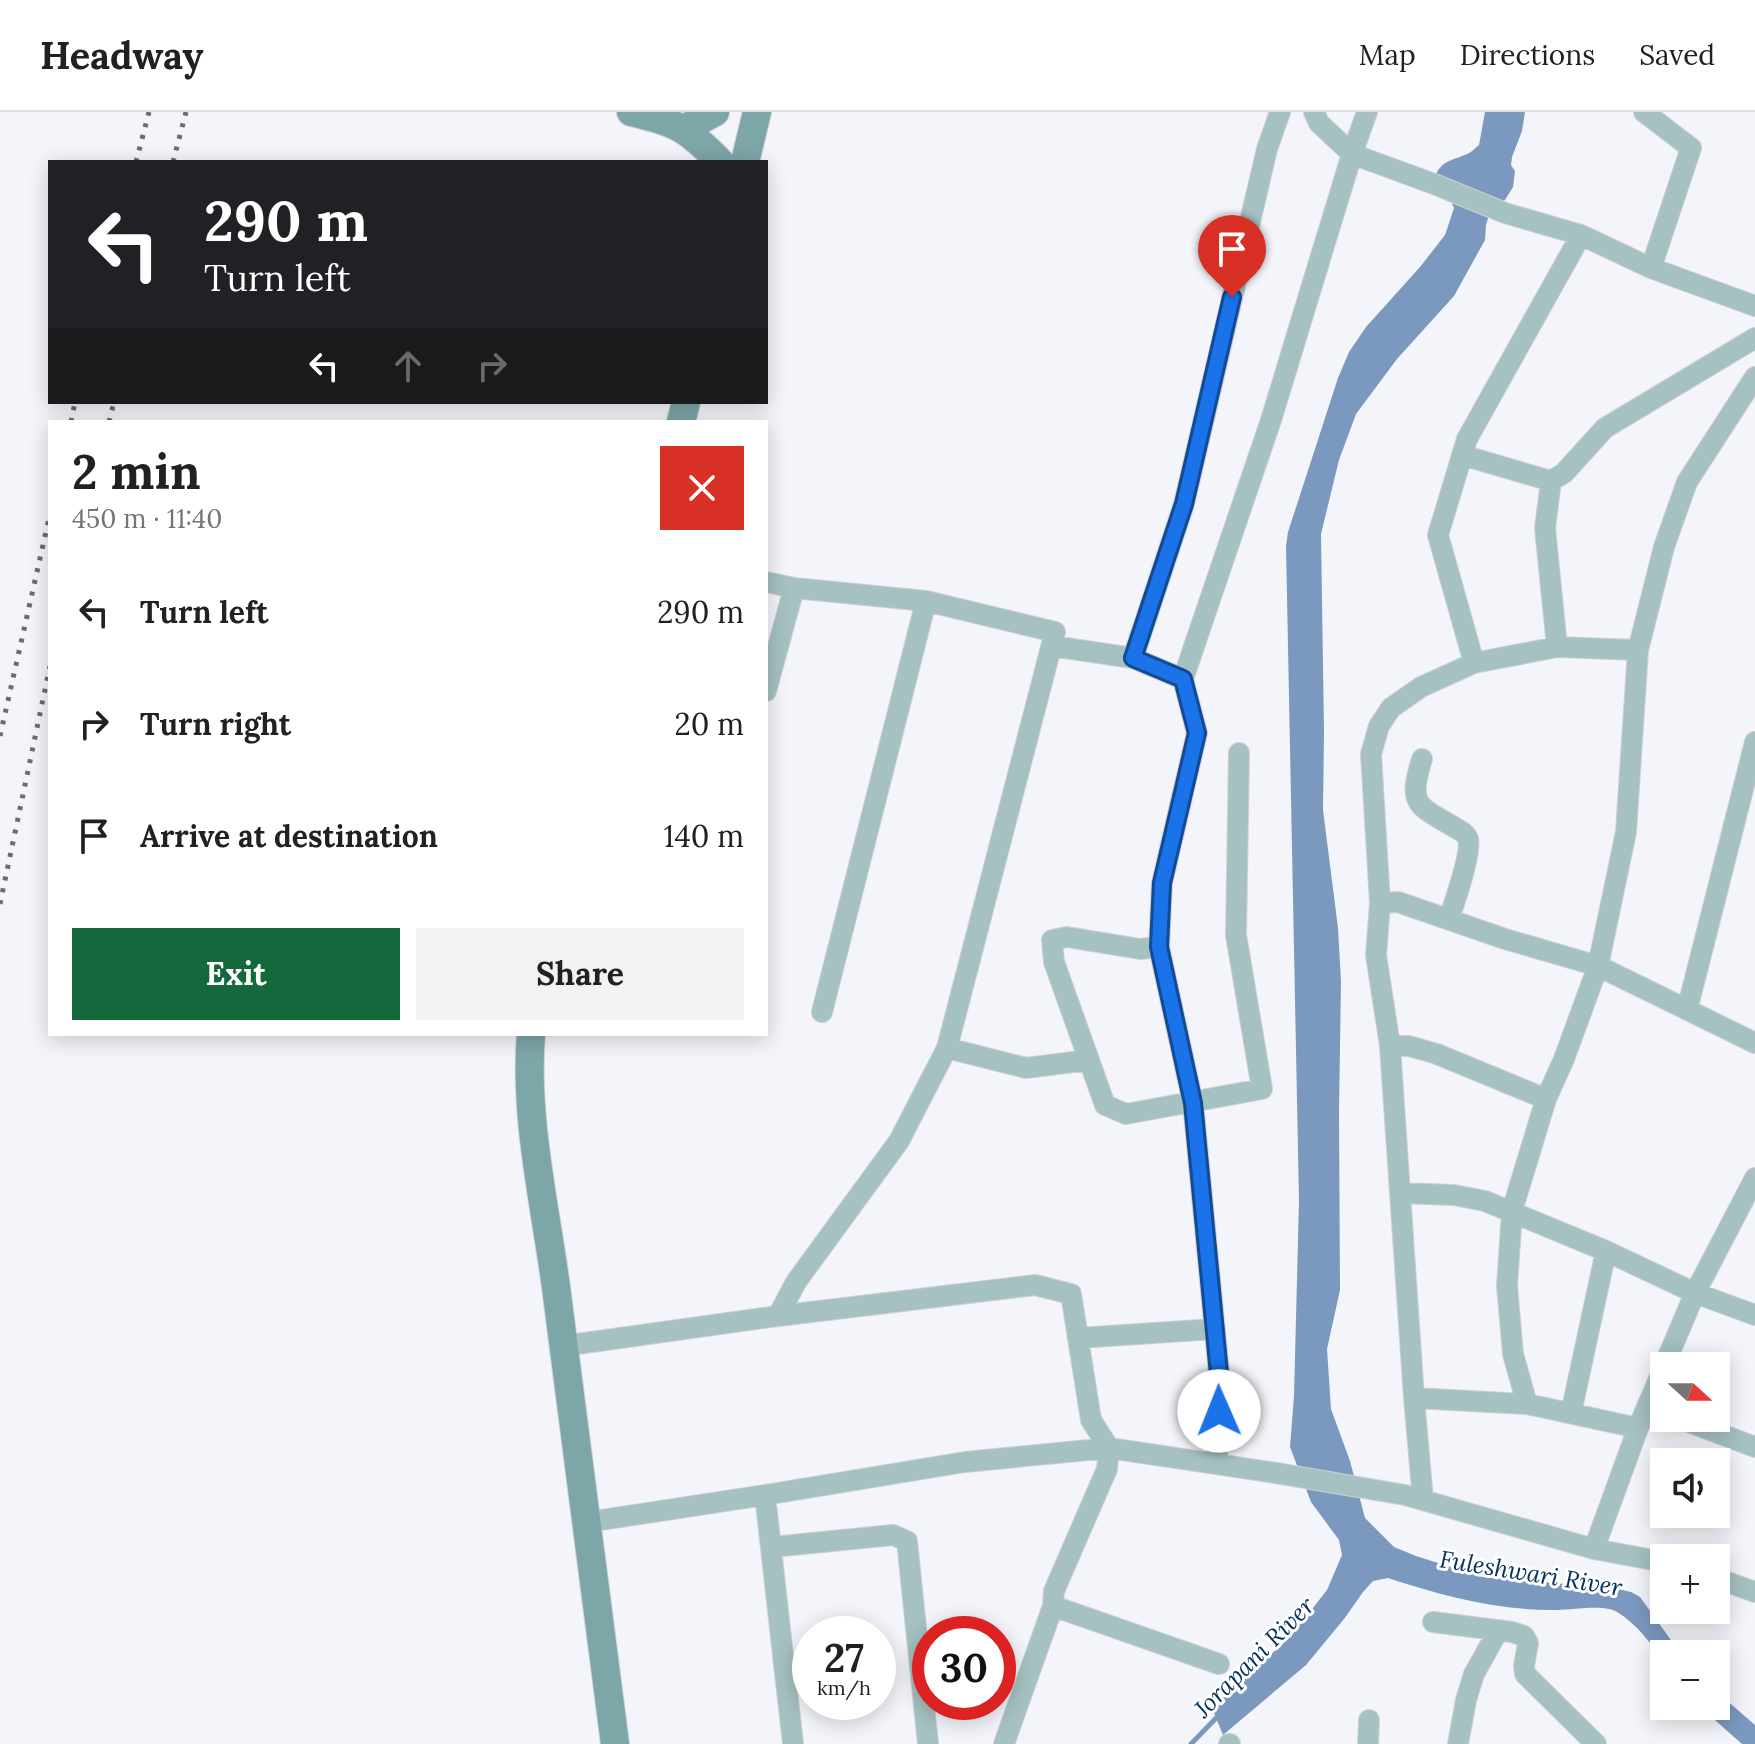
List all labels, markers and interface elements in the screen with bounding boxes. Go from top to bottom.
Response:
text: Headway [40,31,203,79]
text: Map [1359,37,1416,73]
text: Directions [1460,37,1595,73]
text: Saved [1639,37,1715,73]
text: 290 m [204,185,368,256]
icon: left [72,192,176,296]
pin [1198,215,1266,297]
icon: arrive [1210,227,1254,271]
text: Turn left [204,255,351,301]
icon: left [302,344,346,388]
icon: ahead [386,344,430,388]
icon: right [470,344,514,388]
text: 2 min [72,441,201,502]
button: close [660,446,744,530]
text: 450 m · 11:40 [72,502,222,535]
icon: left [72,590,116,634]
text: Turn left [140,593,268,631]
text: 290 m [657,593,744,631]
icon: right [72,702,116,746]
text: Turn right [140,705,291,743]
text: 20 m [675,705,744,743]
icon: arrive [72,814,116,858]
text: Arrive at destination [140,817,438,855]
text: 140 m [663,817,744,855]
button: Exit [72,928,400,1020]
button: Share [416,928,744,1020]
north arrow [1650,1352,1730,1432]
map controls [1650,1352,1730,1720]
position arrow [1177,1369,1261,1453]
button: sound [1650,1448,1730,1528]
water label: Fuleshwari River [1437,1543,1625,1603]
button: + [1650,1544,1730,1624]
water label: Jorapani River [1186,1590,1321,1725]
speed limit sign: 30 [912,1616,1016,1720]
text: 27 [824,1632,864,1683]
button: − [1650,1640,1730,1720]
text: km/h [817,1675,871,1700]

